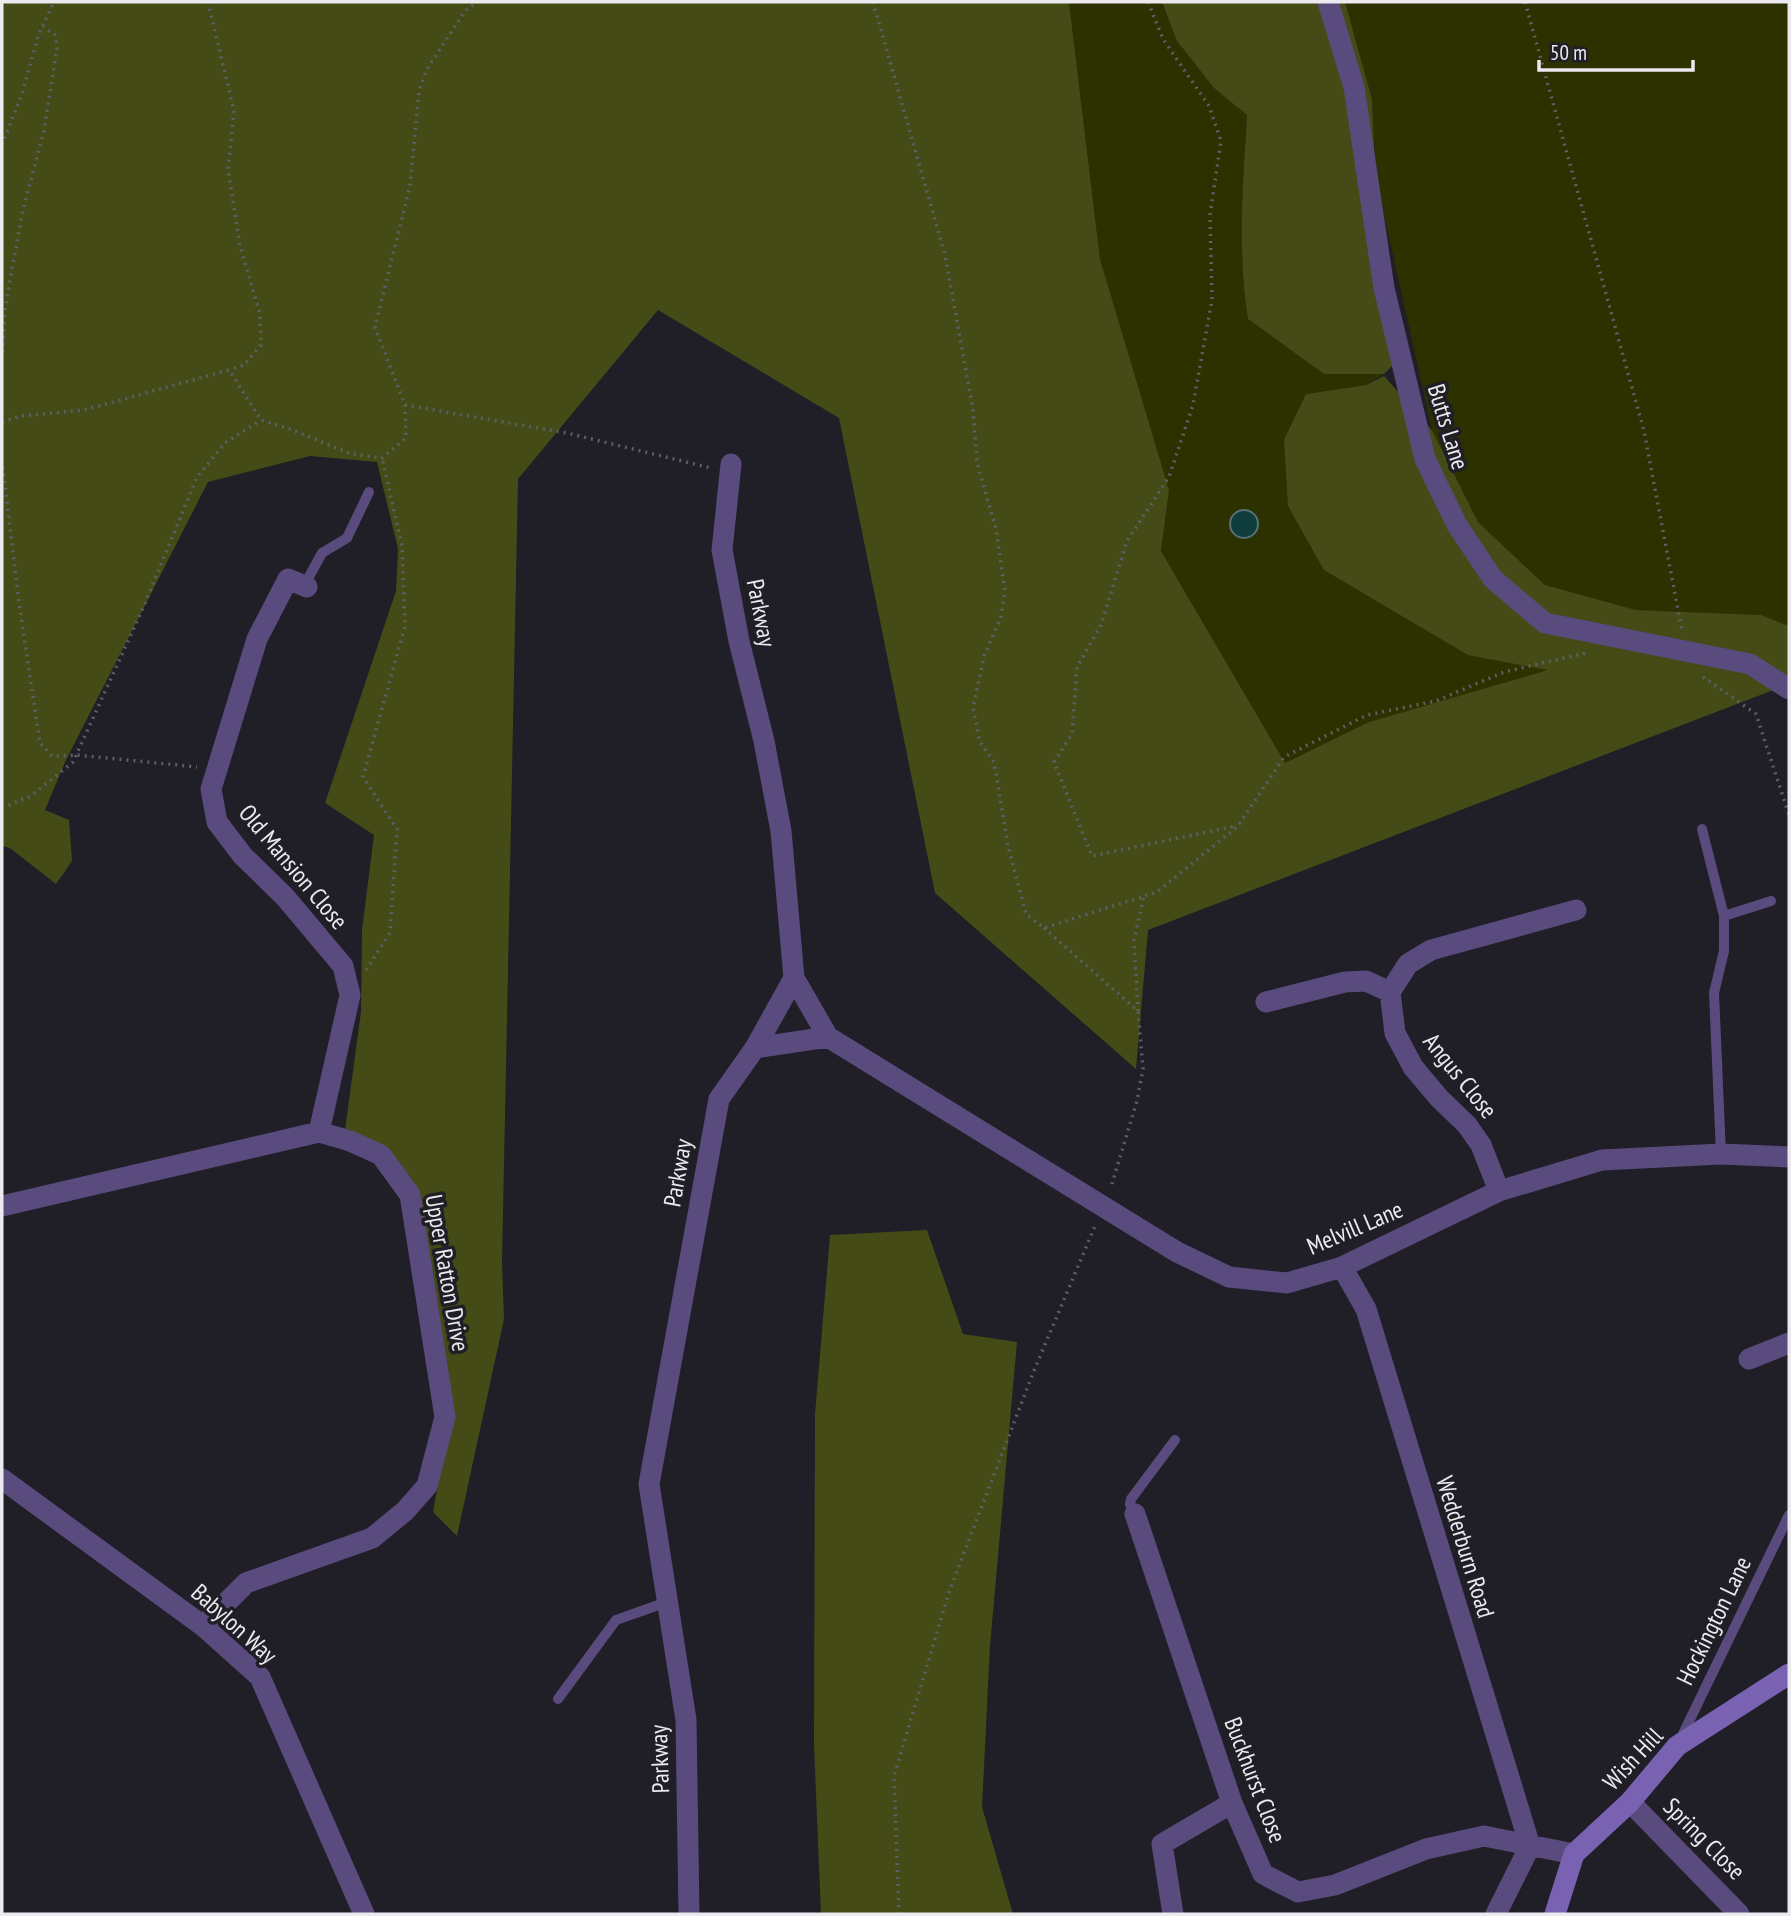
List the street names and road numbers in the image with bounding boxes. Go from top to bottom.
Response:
street label: Butts Lane [1421,380,1476,473]
street label: Parkway [740,576,783,649]
street label: Old Mansion Close [232,798,355,936]
street label: Angus Close [1417,1027,1504,1125]
street label: Parkway [656,1137,699,1209]
street label: Upper Ratton Drive [418,1192,477,1354]
street label: Melvill Lane [1302,1193,1407,1262]
street label: Wedderburn Road [1429,1472,1502,1621]
street label: Hockington Lane [1669,1551,1758,1690]
street label: Babylon Way [185,1577,284,1670]
street label: Buckhurst Close [1217,1713,1294,1847]
street label: Wish Hill [1596,1721,1670,1796]
street label: Parkway [643,1724,676,1794]
street label: Spring Close [1657,1791,1752,1886]

